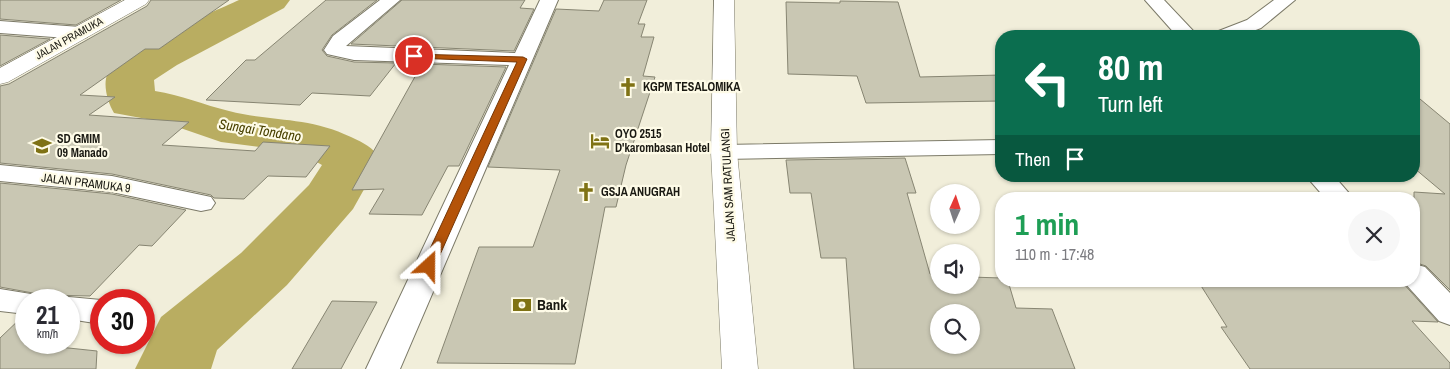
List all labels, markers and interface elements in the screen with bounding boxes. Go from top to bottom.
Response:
street label: JALAN PRAMUKA [33,13,106,62]
pin [393,35,435,77]
icon: arrive [400,42,428,70]
text: 80 m [1098,44,1163,91]
icon: left [1015,50,1080,115]
church icon: KGPM TESALOMIKA [617,76,639,98]
place label: KGPM TESALOMIKA [643,79,741,95]
text: Turn left [1098,89,1163,119]
water label: Sungai Tondano [218,115,302,145]
place label: OYO 2515 D'karombasan Hotel [615,126,710,156]
street label: JALAN SAM RATULANGI [717,128,739,242]
hotel icon: OYO 2515 D'karombasan Hotel [589,130,611,152]
place label: SD GMIM 09 Manado [57,131,108,161]
school or university icon: SD GMIM 09 Manado [31,135,53,157]
icon: arrive [1061,145,1089,173]
text: Then [1015,146,1051,172]
street label: JALAN PRAMUKA 9 [41,170,131,196]
church icon: GSJA ANUGRAH [575,181,597,203]
place label: GSJA ANUGRAH [601,184,680,200]
north arrow [930,184,980,234]
map controls [930,184,980,354]
text: 1 min [1015,204,1079,244]
button: close [1348,209,1400,261]
position arrow [402,239,454,291]
text: 110 m · 17:48 [1015,243,1094,265]
button: sound [930,244,980,294]
speed limit sign: 30 [90,289,155,354]
bank icon: Bank [511,294,533,316]
place label: Bank [537,294,567,315]
text: 21 [36,298,59,332]
button: search [930,304,980,354]
text: km/h [37,326,58,342]

